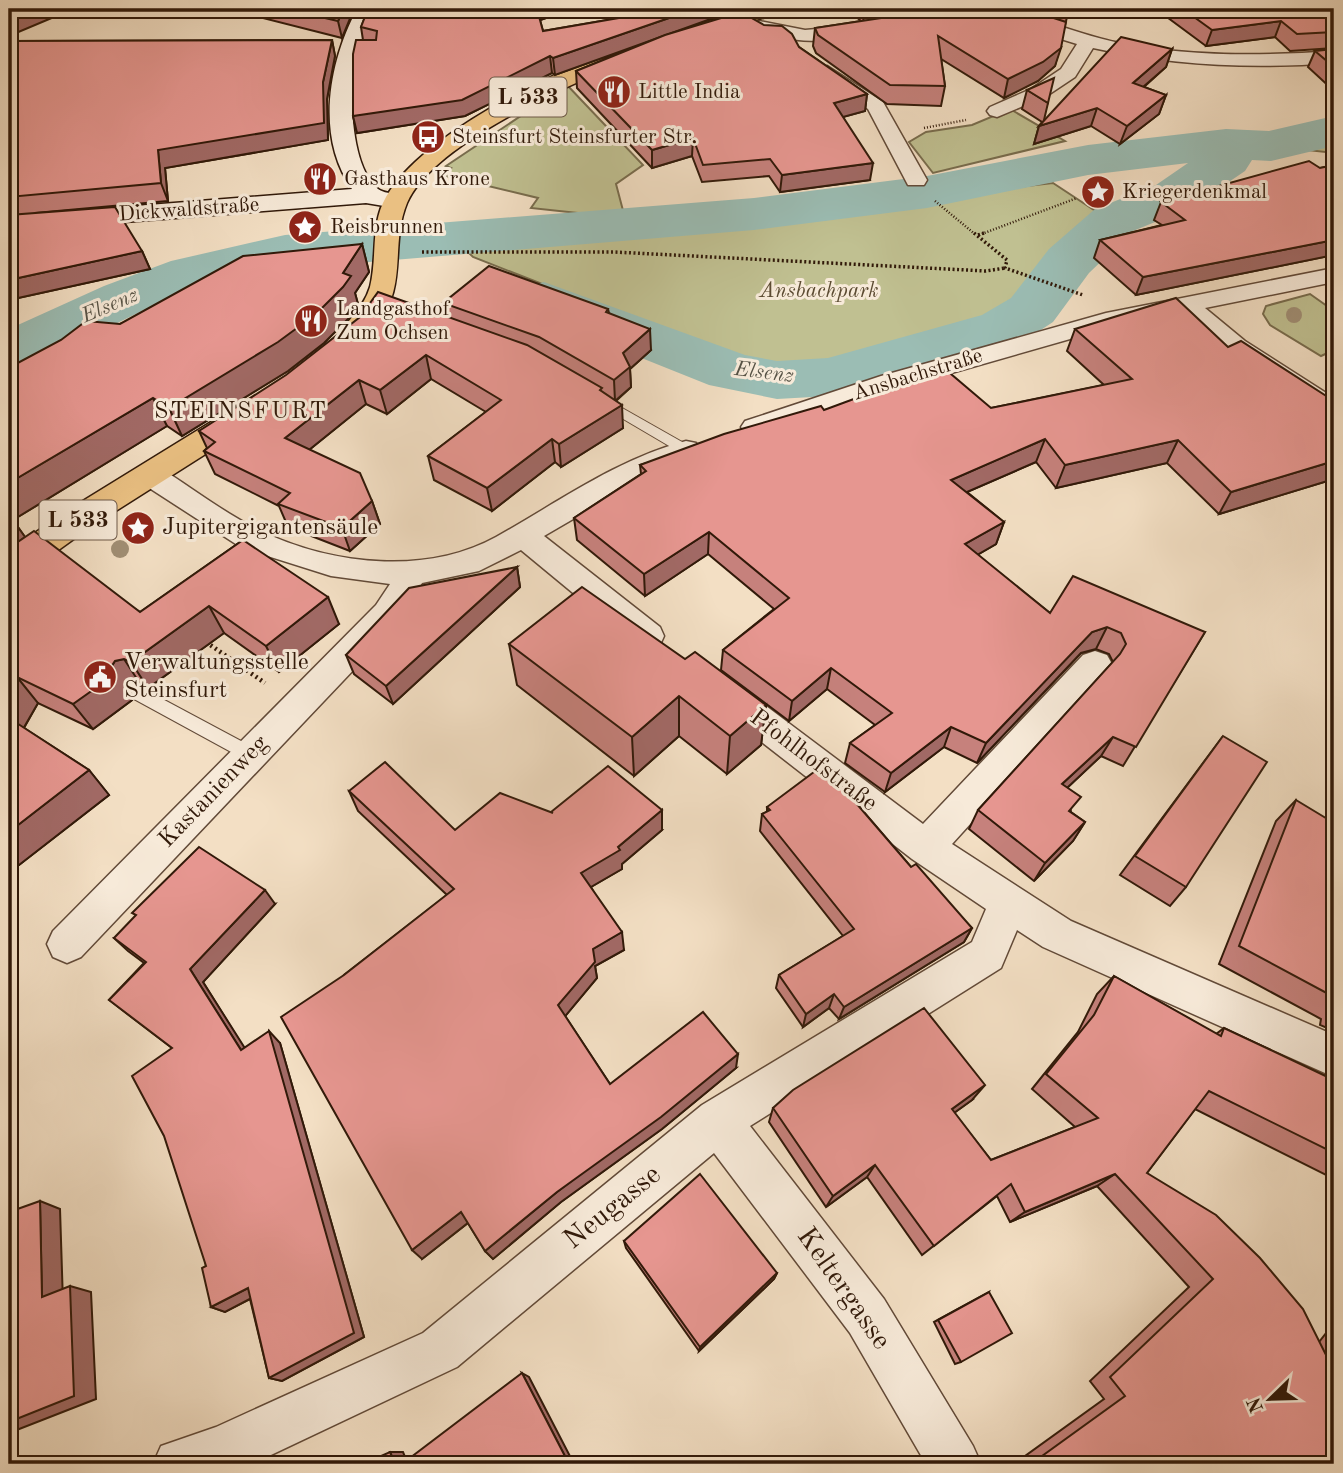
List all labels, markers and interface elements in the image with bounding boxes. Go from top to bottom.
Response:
restaurant icon: Little India [595,73,633,111]
road number: L 533 [490,78,566,116]
place label: Little India [638,82,740,103]
bus stop icon: Steinsfurt Steinsfurter Str. [409,118,447,156]
place label: Steinsfurt Steinsfurter Str. [452,127,697,148]
restaurant icon: Gasthaus Krone [301,160,339,198]
place label: Gasthaus Krone [344,169,490,190]
place icon: Kriegerdenkmal [1079,173,1117,211]
place label: Kriegerdenkmal [1122,182,1267,203]
street label: Dickwaldstraße [118,195,260,225]
place icon: Reisbrunnen [286,208,324,246]
place label: Reisbrunnen [330,217,444,238]
park label: Ansbachpark [758,281,879,302]
water label: Elsenz [78,285,141,328]
place label: Landgasthof Zum Ochsen [336,299,451,344]
restaurant icon: Landgasthof Zum Ochsen [292,302,330,340]
street label: Ansbachstraße [851,345,985,405]
water label: Elsenz [732,359,795,387]
district label: STEINSFURT [154,400,328,423]
road number: L 533 [40,500,116,540]
place icon: Jupitergigantensäule [119,509,157,547]
place label: Jupitergigantensäule [162,516,378,540]
place label: Verwaltungsstelle Steinsfurt [124,651,309,703]
public building icon: Verwaltungsstelle Steinsfurt [81,658,119,696]
street label: Pfohlhofstraße [745,705,881,817]
street label: Kastanienweg [155,731,273,853]
street label: Neugasse [559,1161,667,1255]
street label: Keltergasse [791,1223,895,1355]
north arrow [1234,1364,1304,1434]
text: N [1245,1394,1268,1415]

